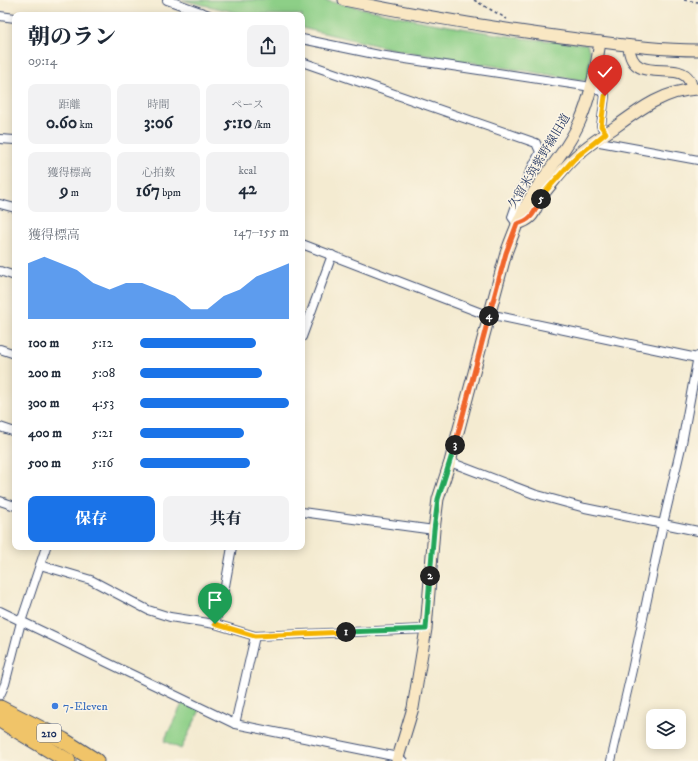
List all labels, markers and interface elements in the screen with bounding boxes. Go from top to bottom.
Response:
text: 朝のラン [28,24,116,51]
button: share [247,25,289,67]
text: 09:14 [28,53,57,69]
pin [588,55,622,96]
icon: check [594,61,616,83]
text: 距離 [59,98,81,112]
text: 時間 [148,98,170,112]
text: ペース [231,98,264,112]
street label: 久留米筑紫野線旧道 [505,111,574,211]
text: 0.60 [46,112,77,134]
text: 3:06 [144,112,173,134]
text: 5:10 [224,112,252,134]
text: km [77,118,93,132]
text: /km [252,118,271,132]
text: kcal [238,164,257,178]
text: 獲得標高 [48,166,92,180]
text: 心拍数 [142,166,175,180]
text: 42 [238,178,257,200]
text: 9 [60,180,68,202]
text: 167 [136,180,160,202]
text: m [68,186,79,200]
text: bpm [160,186,181,200]
pin: 5 [531,189,551,209]
text: 5 [538,192,544,206]
text: 147–155 m [233,224,289,240]
text: 獲得標高 [28,227,80,243]
pin: 4 [479,306,499,326]
text: 4 [486,309,492,323]
text: 100 m [28,335,59,351]
text: 5:12 [92,335,113,351]
text: 200 m [28,365,61,381]
text: 5:08 [92,365,115,381]
text: 300 m [28,395,59,411]
text: 4:53 [92,395,114,411]
text: 400 m [28,425,62,441]
text: 5:21 [92,425,113,441]
pin: 3 [445,435,465,455]
text: 3 [453,438,457,452]
text: 500 m [28,455,61,471]
text: 5:16 [92,455,113,471]
button: 保存 [28,496,155,542]
button: 共有 [163,496,289,542]
pin: 2 [420,566,440,586]
text: 2 [427,569,433,583]
pin [198,583,232,624]
icon: arrive [204,589,226,611]
pin: 1 [336,622,356,642]
text: 1 [344,625,348,639]
place label: 7-Eleven [63,699,108,714]
marker: 7-Eleven [50,701,60,711]
map controls [646,709,686,749]
button: layers [646,709,686,749]
road number: 210 [37,724,61,742]

